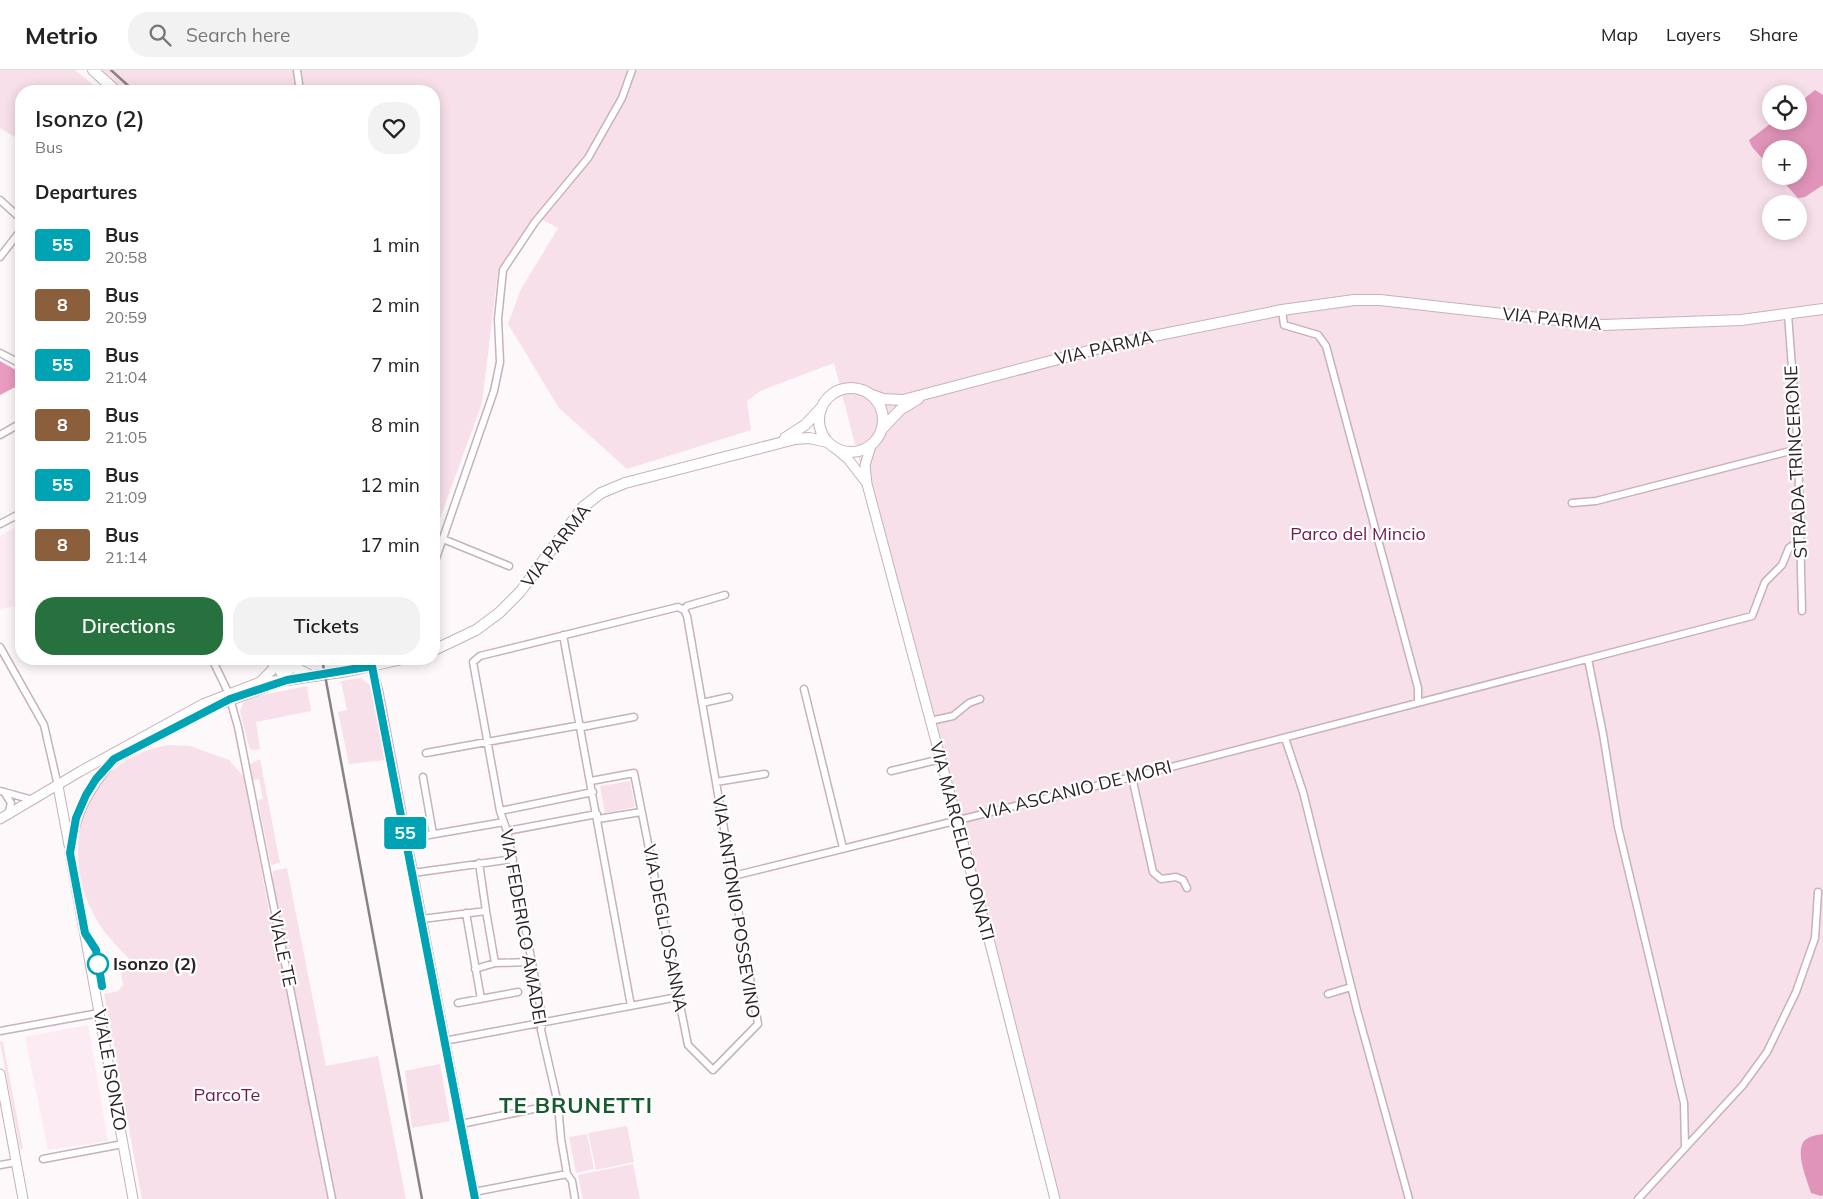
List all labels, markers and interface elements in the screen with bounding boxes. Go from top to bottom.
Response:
search box [128,12,478,57]
text: Metrio [25,20,98,50]
icon: search [146,21,174,49]
text: Search here [186,23,290,47]
text: Map [1601,23,1638,46]
text: Layers [1666,23,1721,46]
text: Share [1749,23,1798,46]
map controls [1762,85,1807,240]
button: locate [1762,85,1807,130]
button: heart [368,102,420,154]
text: Isonzo (2) [35,103,145,133]
text: Bus [35,137,63,157]
button: + [1762,140,1807,185]
text: Departures [35,180,137,204]
button: − [1762,195,1807,240]
text: Bus [105,223,139,247]
text: 55 [52,233,73,256]
text: 1 min [371,233,420,257]
text: 20:58 [105,247,147,267]
text: Bus [105,283,139,307]
text: 8 [57,293,68,316]
text: 2 min [371,293,420,317]
street label: VIA PARMA [1501,302,1603,335]
text: 20:59 [105,307,147,327]
street label: VIA PARMA [1053,325,1155,370]
text: Bus [105,343,139,367]
text: 55 [52,353,73,376]
text: 7 min [371,353,420,377]
street label: STRADA TRINCERONE [1779,365,1812,559]
text: 21:04 [105,367,147,387]
text: Bus [105,403,139,427]
text: 8 [57,413,68,436]
text: 8 min [371,413,420,437]
text: 21:05 [105,427,147,447]
text: Bus [105,463,139,487]
text: 55 [52,473,73,496]
text: 12 min [360,473,420,497]
text: 21:09 [105,487,147,507]
street label: VIA PARMA [516,499,595,592]
park label: Parco del Mincio [1290,522,1426,545]
text: Bus [105,523,139,547]
text: 8 [57,533,68,556]
text: 17 min [360,533,420,557]
text: 21:14 [105,547,147,567]
button: Directions [35,597,223,655]
button: Tickets [233,597,420,655]
street label: VIA MARCELLO DONATI [925,739,1000,943]
street label: VIA ASCANIO DE MORI [978,755,1174,824]
street label: VIA ANTONIO POSSEVINO [708,794,765,1020]
line badge: 55 [382,817,428,849]
text: 55 [394,821,416,844]
street label: VIA FEDERICO AMADEI [495,827,552,1026]
street label: VIA DEGLI OSANNA [638,842,693,1013]
street label: VIALE TE [263,909,302,989]
place label: Isonzo (2) [113,952,197,975]
marker: Isonzo (2) [87,953,109,975]
street label: VIALE ISONZO [88,1007,133,1133]
park label: ParcoTe [194,1083,260,1106]
district label: TE BRUNETTI [499,1091,653,1119]

